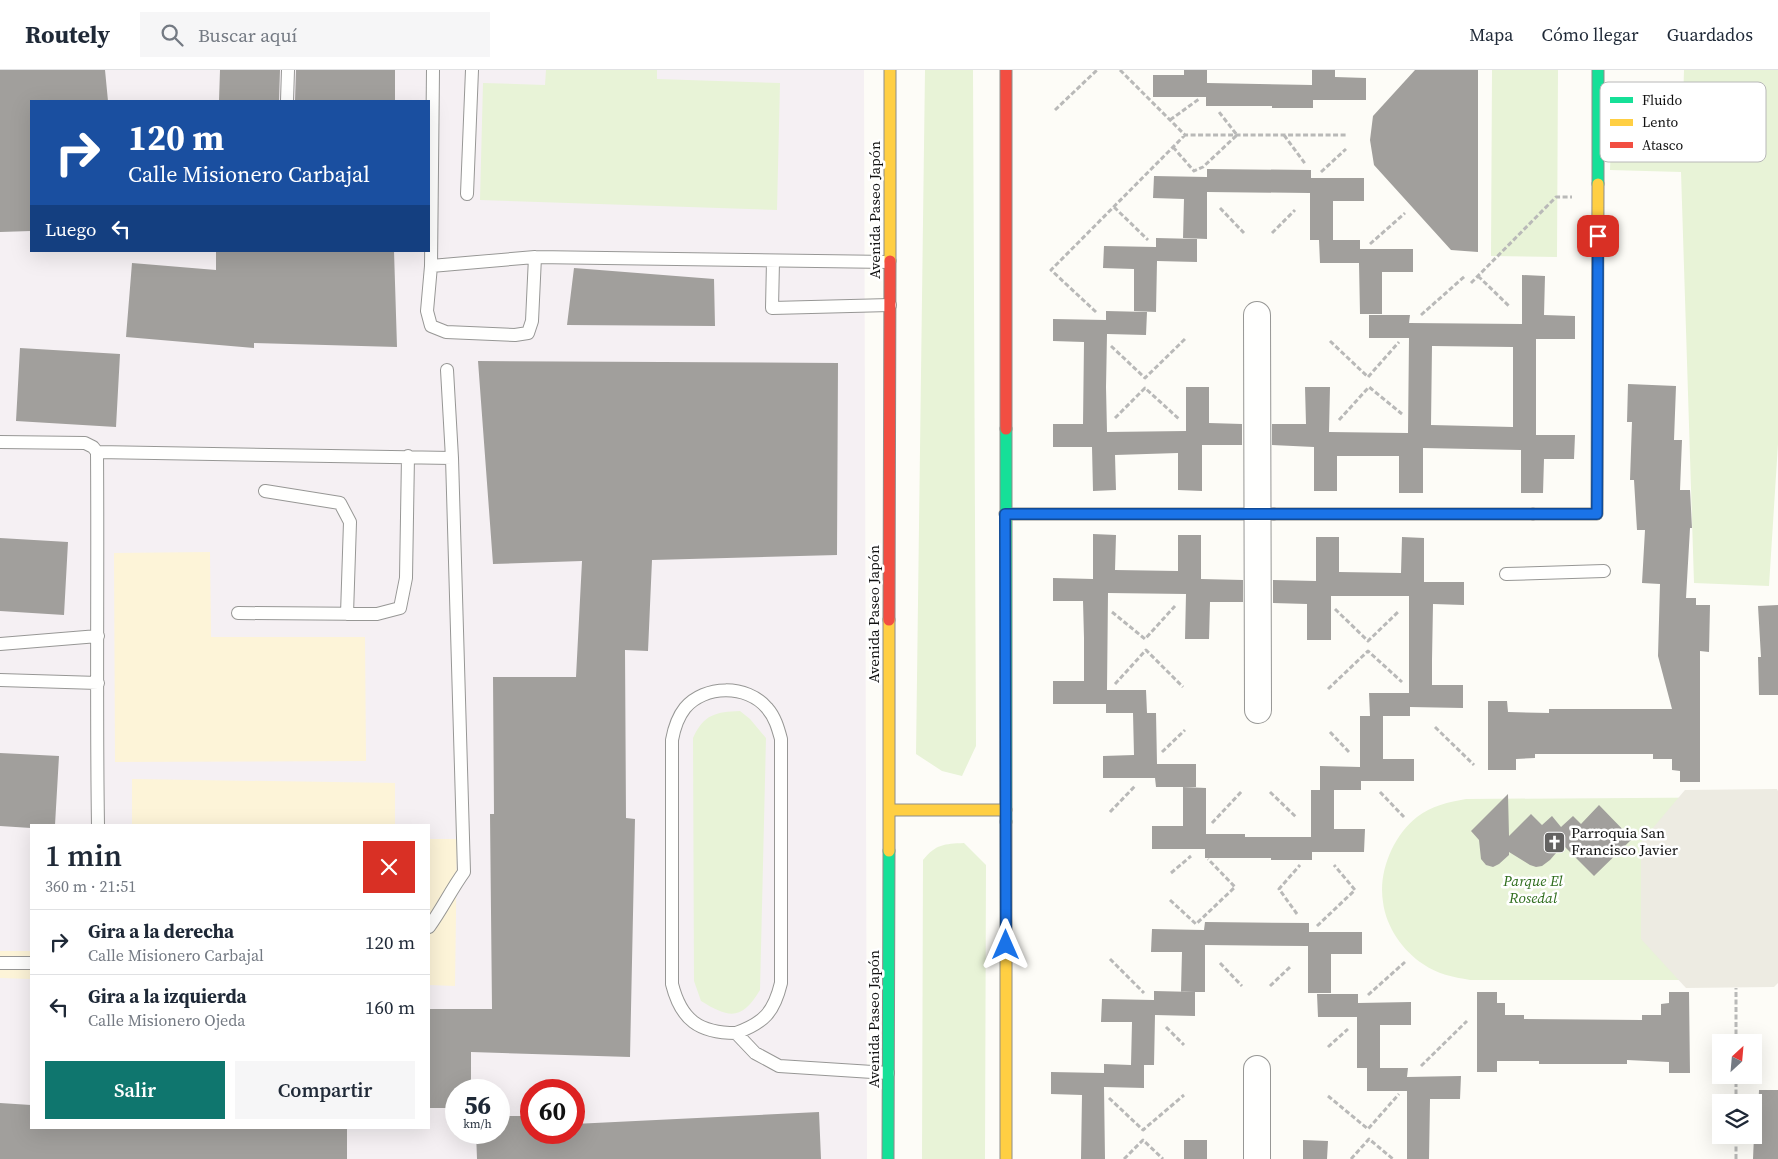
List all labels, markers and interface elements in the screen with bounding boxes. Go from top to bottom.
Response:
search box [140,12,490,57]
text: Routely [25,18,110,51]
icon: search [158,21,186,49]
text: Buscar aquí [198,22,297,48]
text: Mapa [1469,22,1514,47]
text: Cómo llegar [1542,22,1639,47]
text: Guardados [1667,22,1753,47]
legend [1600,82,1766,162]
text: Fluido [1642,90,1682,110]
text: Lento [1642,112,1678,132]
text: 120 m [128,114,224,162]
icon: right [45,120,110,185]
text: Atasco [1642,135,1684,155]
street label: Avenida Paseo Japón [864,141,885,279]
text: Calle Misionero Carbajal [128,159,370,189]
icon: left [107,215,135,243]
pin [1577,215,1619,257]
text: Luego [45,216,97,242]
icon: arrive [1584,222,1612,250]
street label: Avenida Paseo Japón [863,545,884,683]
place label: Parroquia San Francisco Javier [1571,822,1679,860]
church icon: Parroquia San Francisco Javier [1543,830,1567,854]
text: 1 min [45,835,122,876]
button: close [363,841,415,893]
park label: Parque El Rosedal [1502,870,1564,908]
text: 360 m · 21:51 [45,875,136,897]
text: Gira a la derecha [88,918,234,944]
position arrow [979,918,1031,970]
icon: right [45,928,73,956]
text: 120 m [365,929,415,955]
text: Calle Misionero Carbajal [88,944,264,966]
street label: Avenida Paseo Japón [863,950,884,1088]
text: Gira a la izquierda [88,983,247,1009]
icon: left [45,993,73,1021]
text: 160 m [365,994,415,1020]
text: Calle Misionero Ojeda [88,1009,245,1031]
north arrow [1712,1034,1762,1084]
map controls [1712,1034,1762,1144]
button: Salir [45,1061,225,1119]
button: Compartir [235,1061,415,1119]
speed limit sign: 60 [520,1079,585,1144]
text: 56 [464,1088,491,1122]
button: layers [1712,1094,1762,1144]
text: km/h [463,1116,492,1132]

